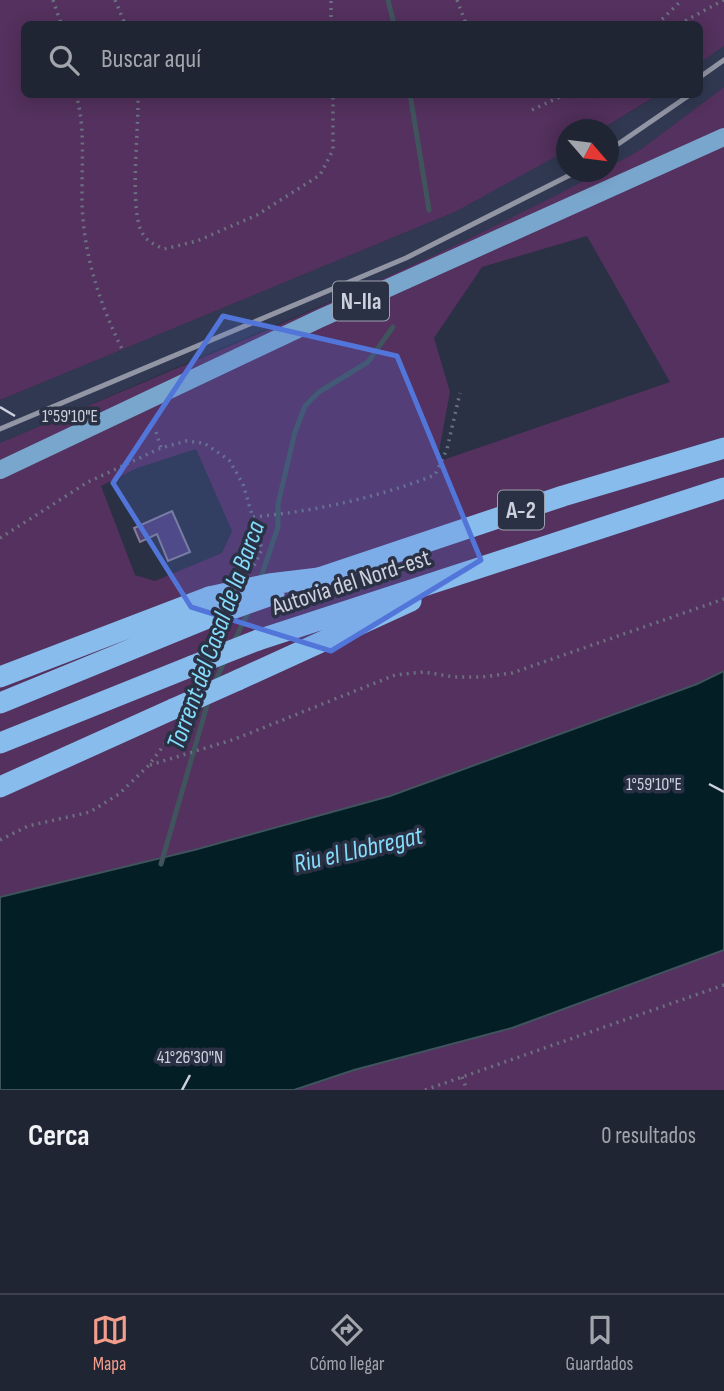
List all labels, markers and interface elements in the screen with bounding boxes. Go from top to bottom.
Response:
search box [21,21,703,98]
icon: search [45,41,83,79]
text: Buscar aquí [101,44,201,75]
north arrow [556,119,619,182]
road number: N-IIa [333,282,389,320]
text: 1°59'10"E [42,406,98,427]
road number: A-2 [498,490,544,530]
water label: Torrent del Casal de la Barca [161,517,272,754]
street label: Autovia del Nord-est [267,543,434,622]
text: 1°59'10"E [626,774,682,795]
water label: Riu el Llobregat [291,820,427,880]
text: 41°26'30"N [157,1047,223,1068]
text: Cerca [28,1118,90,1154]
text: 0 resultados [601,1122,696,1150]
tab: Mapa [91,1311,129,1376]
tab: Cómo llegar [310,1311,385,1376]
tab: Guardados [566,1311,633,1376]

